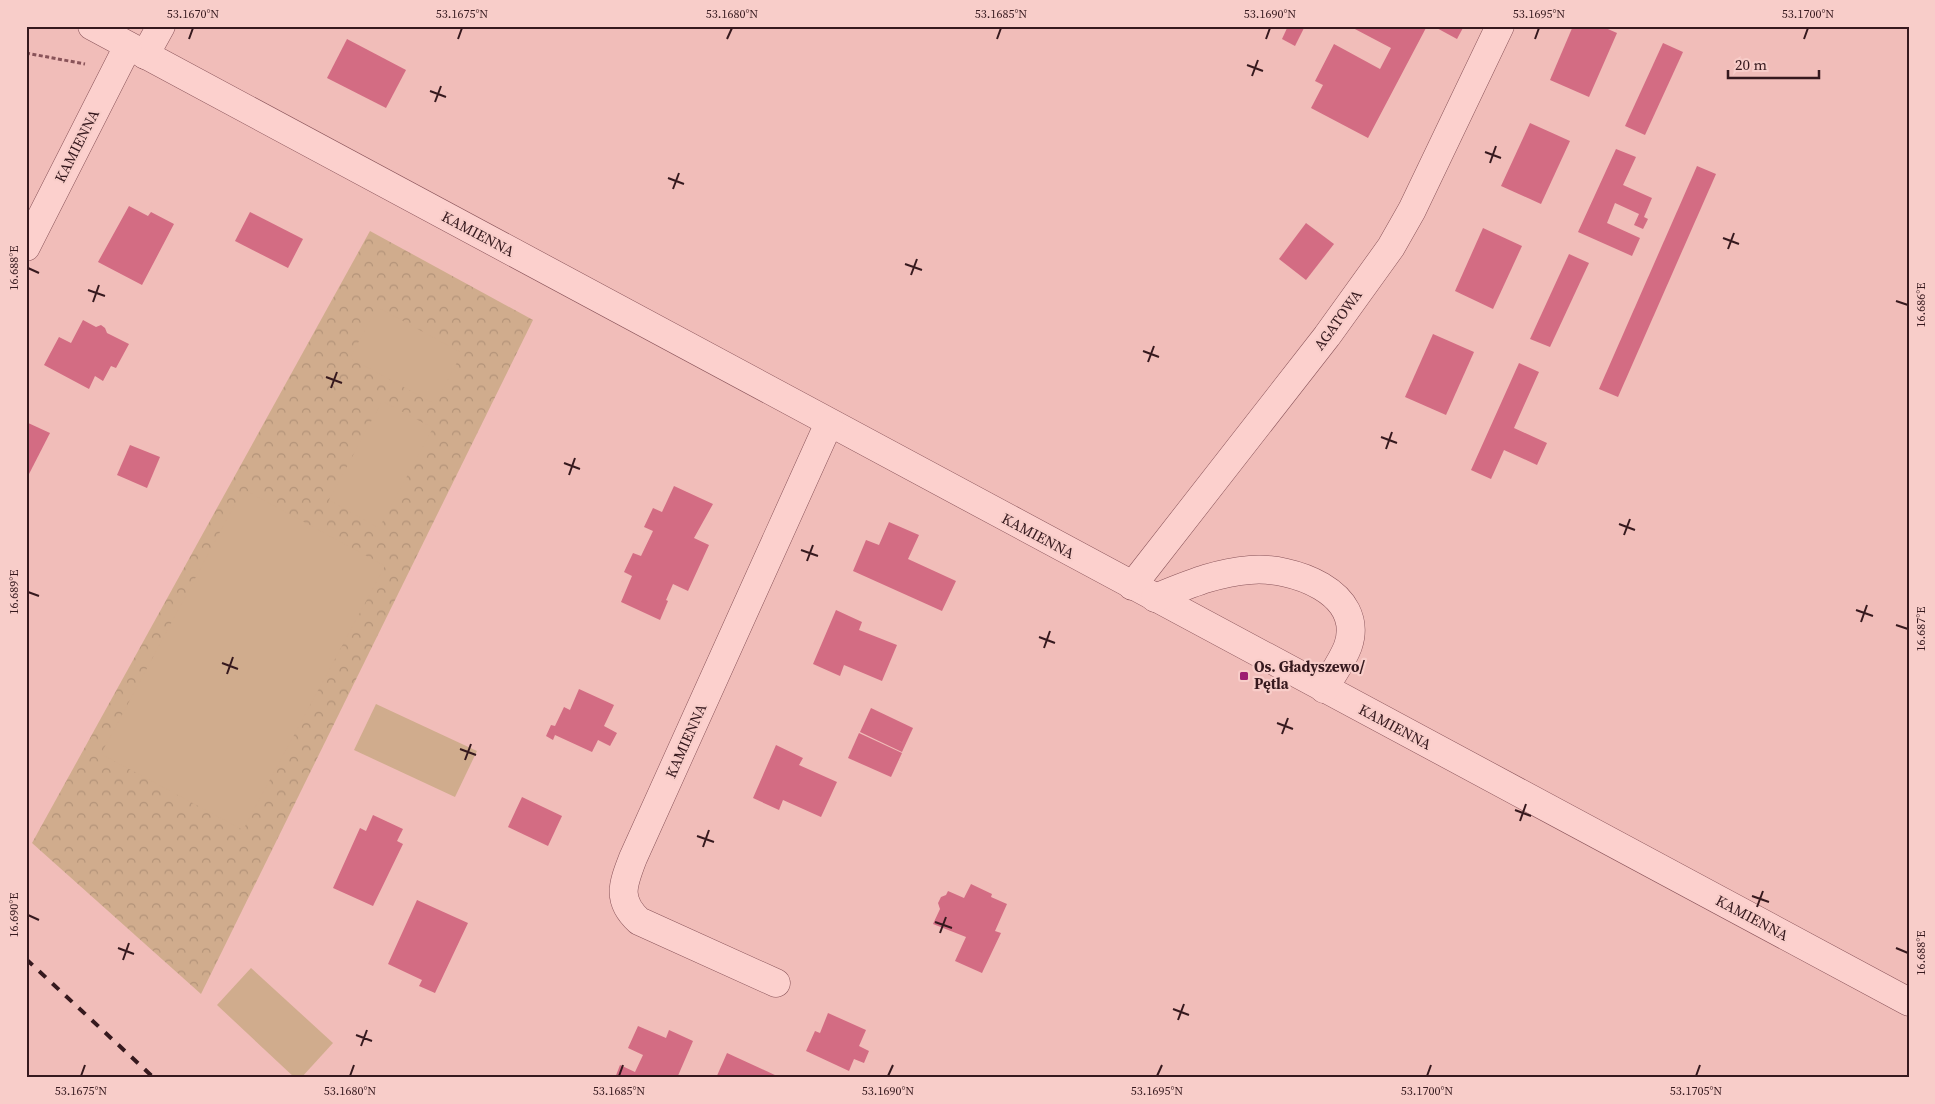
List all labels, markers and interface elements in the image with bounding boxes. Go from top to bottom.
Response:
text: 53.1670°N [167,6,219,22]
text: 53.1675°N [436,6,488,22]
text: 53.1680°N [706,6,758,22]
text: 53.1685°N [975,6,1027,22]
text: 53.1690°N [1244,6,1296,22]
text: 53.1695°N [1513,6,1565,22]
text: 53.1700°N [1782,6,1834,22]
scale bar [1728,48,1819,80]
text: 20 m [1735,54,1767,75]
street label: KAMIENNA [49,106,104,186]
street label: KAMIENNA [438,206,518,262]
text: 16.688°E [6,246,22,290]
text: 16.686°E [1913,283,1929,327]
street label: AGATOWA [1308,285,1367,354]
street label: KAMIENNA [998,508,1078,564]
text: 16.689°E [6,570,22,614]
text: 16.687°E [1913,607,1929,651]
place label: Os. Gładyszewo/ Pętla [1254,656,1365,694]
marker: Os. Gładyszewo/ Pętla [1238,670,1250,682]
street label: KAMIENNA [1355,699,1435,755]
street label: KAMIENNA [660,700,711,781]
street label: KAMIENNA [1712,890,1792,946]
text: 16.690°E [6,893,22,937]
text: 16.688°E [1913,931,1929,975]
text: 53.1675°N [55,1083,107,1099]
text: 53.1680°N [324,1083,376,1099]
text: 53.1685°N [593,1083,645,1099]
text: 53.1690°N [862,1083,914,1099]
text: 53.1695°N [1131,1083,1183,1099]
text: 53.1700°N [1401,1083,1453,1099]
text: 53.1705°N [1670,1083,1722,1099]

